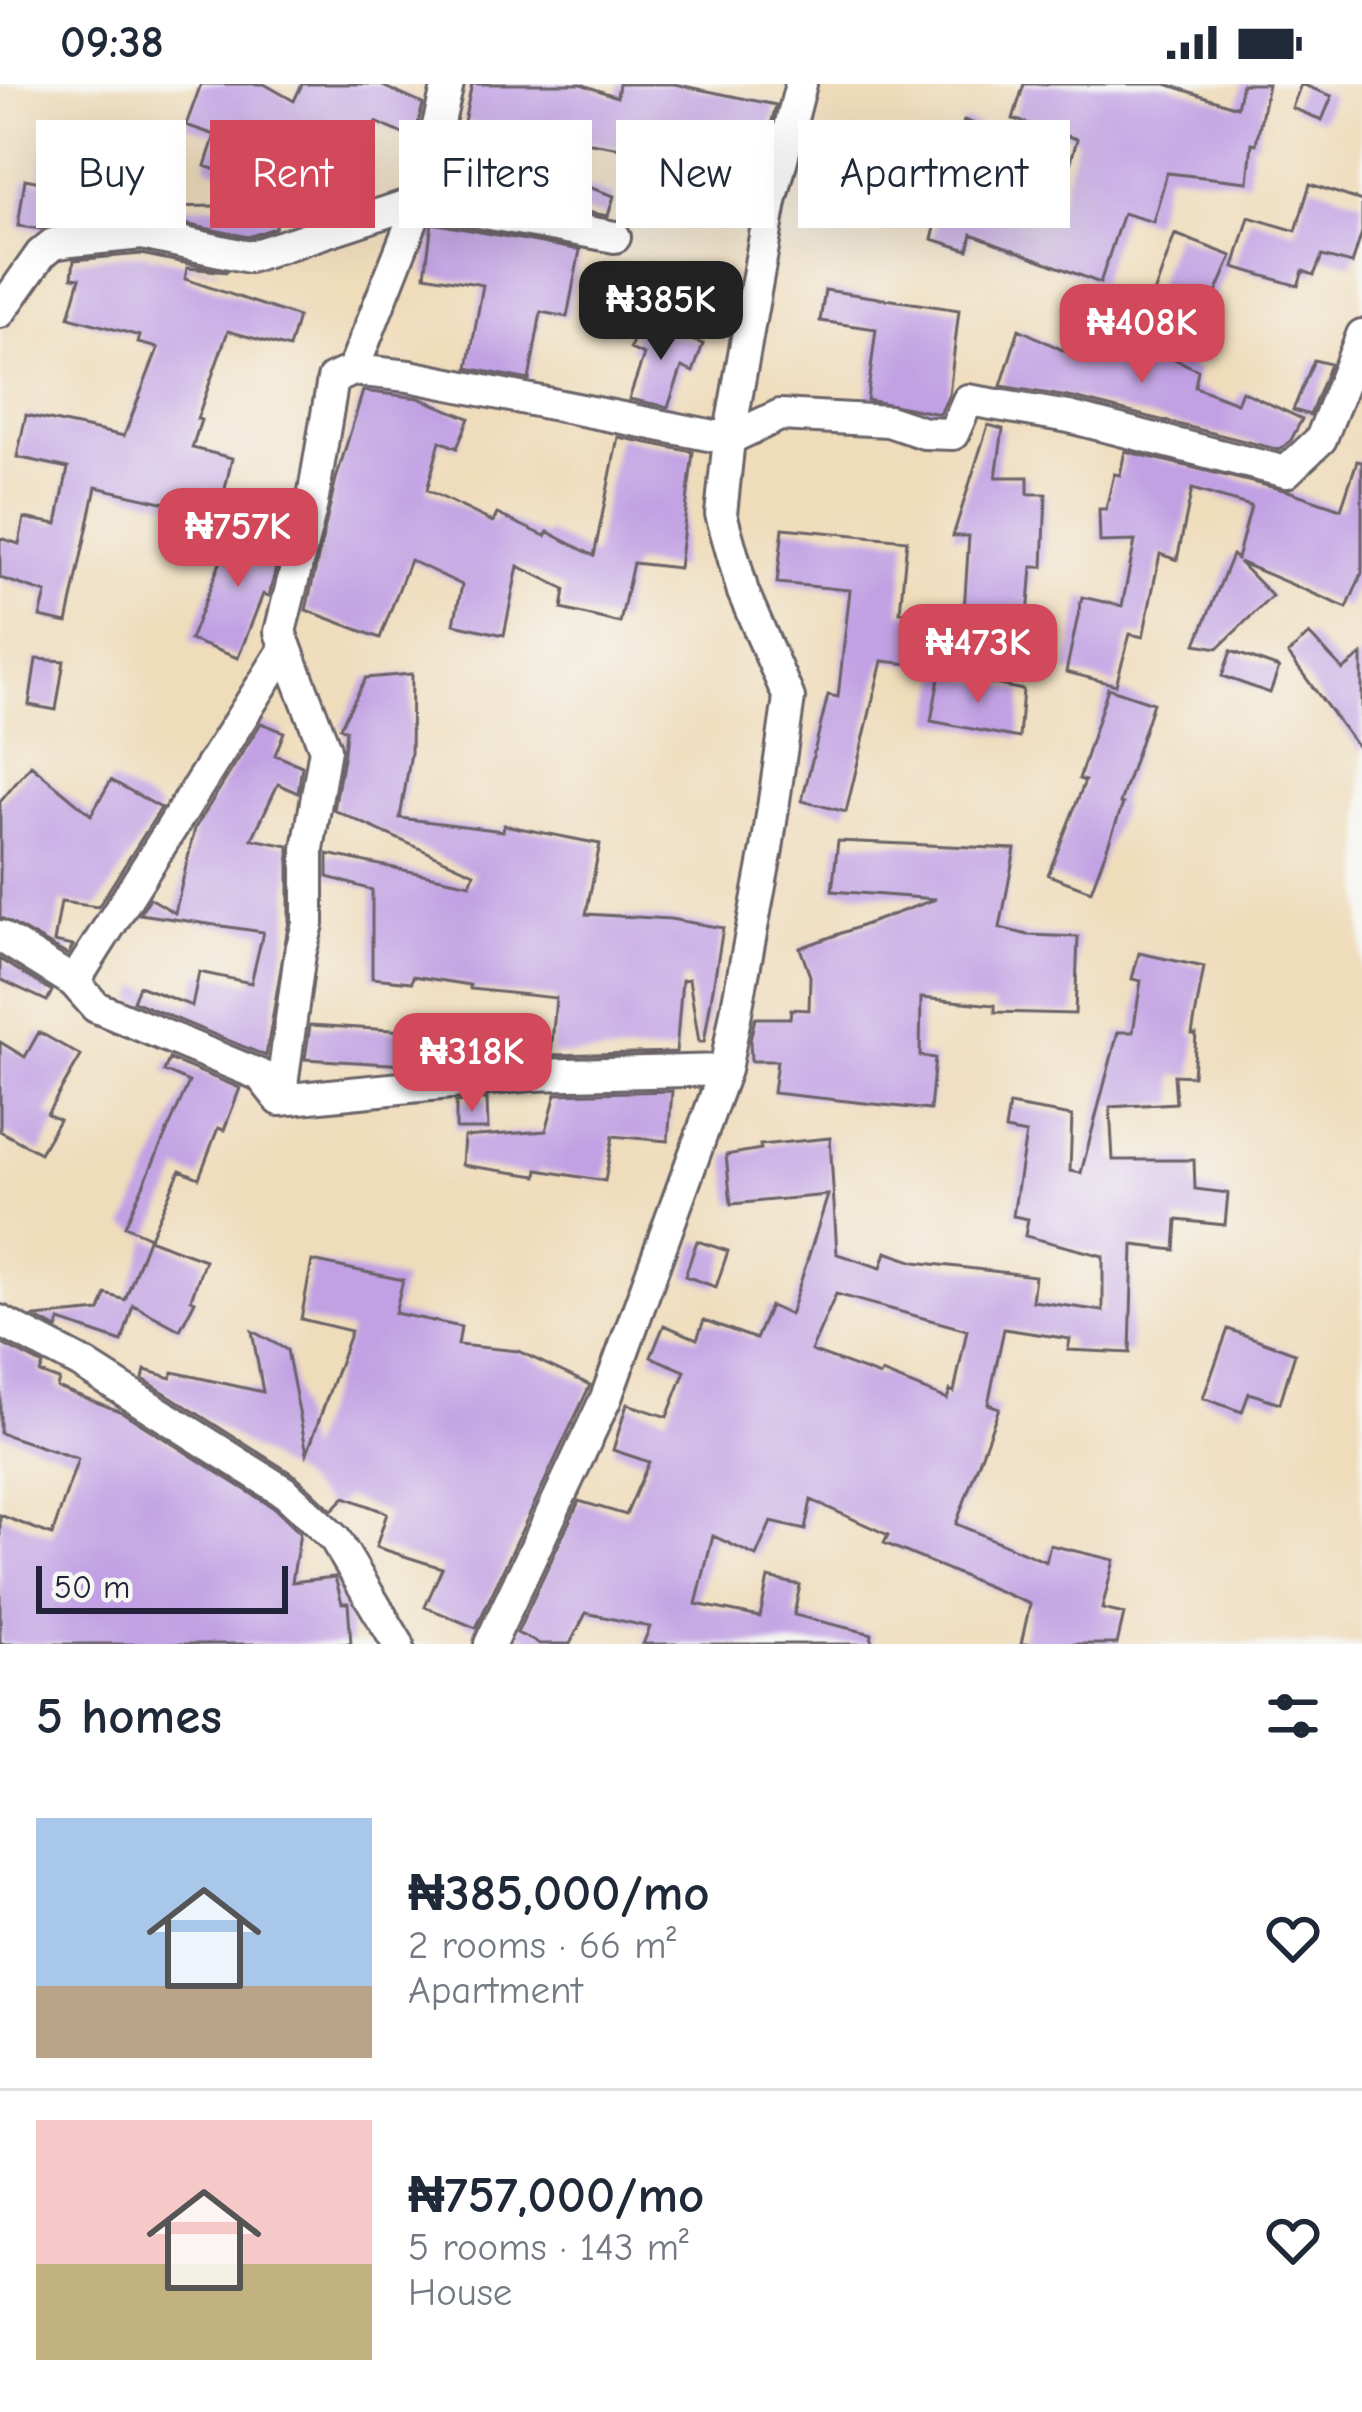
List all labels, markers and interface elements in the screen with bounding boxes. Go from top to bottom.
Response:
text: 09:38 [60,16,164,68]
chip: Buy [36,120,186,228]
chip: Rent [210,120,375,228]
chip: Filters [399,120,592,228]
chip: New [616,120,774,228]
chip: Apartment [798,120,1070,228]
pin: ₦385K [577,261,745,363]
text: ₦385K [606,277,716,322]
pin: ₦408K [1058,284,1226,386]
text: ₦408K [1087,300,1197,345]
pin: ₦757K [154,488,322,590]
text: ₦757K [185,504,291,549]
pin: ₦473K [894,604,1062,706]
text: ₦473K [925,620,1031,665]
pin: ₦318K [388,1013,556,1115]
text: ₦318K [420,1029,524,1074]
scale bar [36,1560,288,1613]
text: 50 m [54,1568,130,1606]
icon: filters [1260,1683,1326,1749]
text: 5 homes [36,1687,222,1746]
text: ₦385,000/mo [408,1864,710,1923]
icon: home [132,1866,276,2010]
icon: heart [1260,1905,1326,1971]
text: 2 rooms · 66 m² [408,1923,676,1968]
text: Apartment [408,1968,583,2013]
text: ₦757,000/mo [408,2166,704,2225]
icon: home [132,2168,276,2312]
icon: heart [1260,2207,1326,2273]
text: 5 rooms · 143 m² [408,2225,689,2270]
text: House [408,2270,512,2315]

